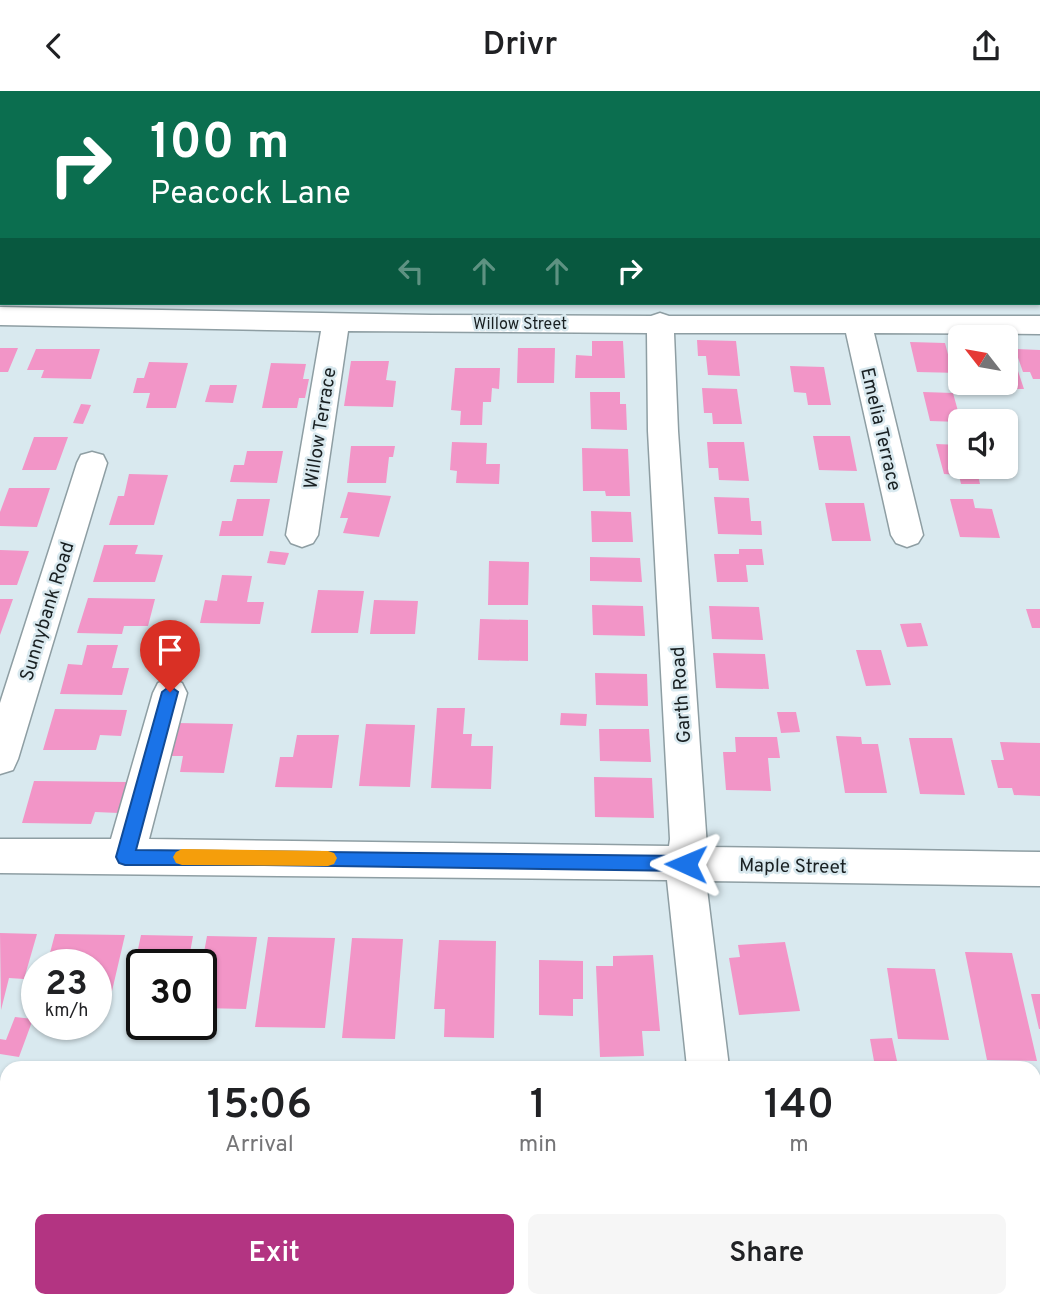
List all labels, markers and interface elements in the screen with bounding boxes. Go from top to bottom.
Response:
text: Drivr [483,26,557,66]
icon: back [35,27,73,65]
icon: share [967,27,1005,65]
text: 100 m [150,114,289,176]
icon: right [35,119,126,210]
text: Peacock Lane [150,175,351,215]
icon: left [392,252,430,290]
icon: ahead [465,252,503,290]
icon: ahead [538,252,576,290]
icon: right [611,252,649,290]
street label: Willow Street [473,315,567,335]
north arrow [948,325,1018,395]
map controls [948,325,1018,479]
street label: Willow Terrace [300,366,342,491]
street label: Emelia Terrace [854,366,906,493]
button: sound [948,409,1018,479]
street label: Sunnybank Road [15,539,80,684]
pin [140,620,200,692]
icon: arrive [151,631,189,669]
street label: Garth Road [667,646,697,744]
position arrow [649,827,723,901]
street label: Maple Street [739,854,847,880]
speed limit sign: 30 [126,949,217,1040]
text: 23 [45,963,88,1007]
text: km/h [45,1000,88,1023]
text: 15:06 [207,1080,312,1133]
text: 1 [530,1080,546,1133]
text: 140 [764,1080,834,1133]
text: Arrival [225,1131,294,1160]
text: min [519,1131,557,1160]
text: m [789,1131,809,1160]
button: Exit [35,1214,514,1294]
button: Share [528,1214,1006,1294]

